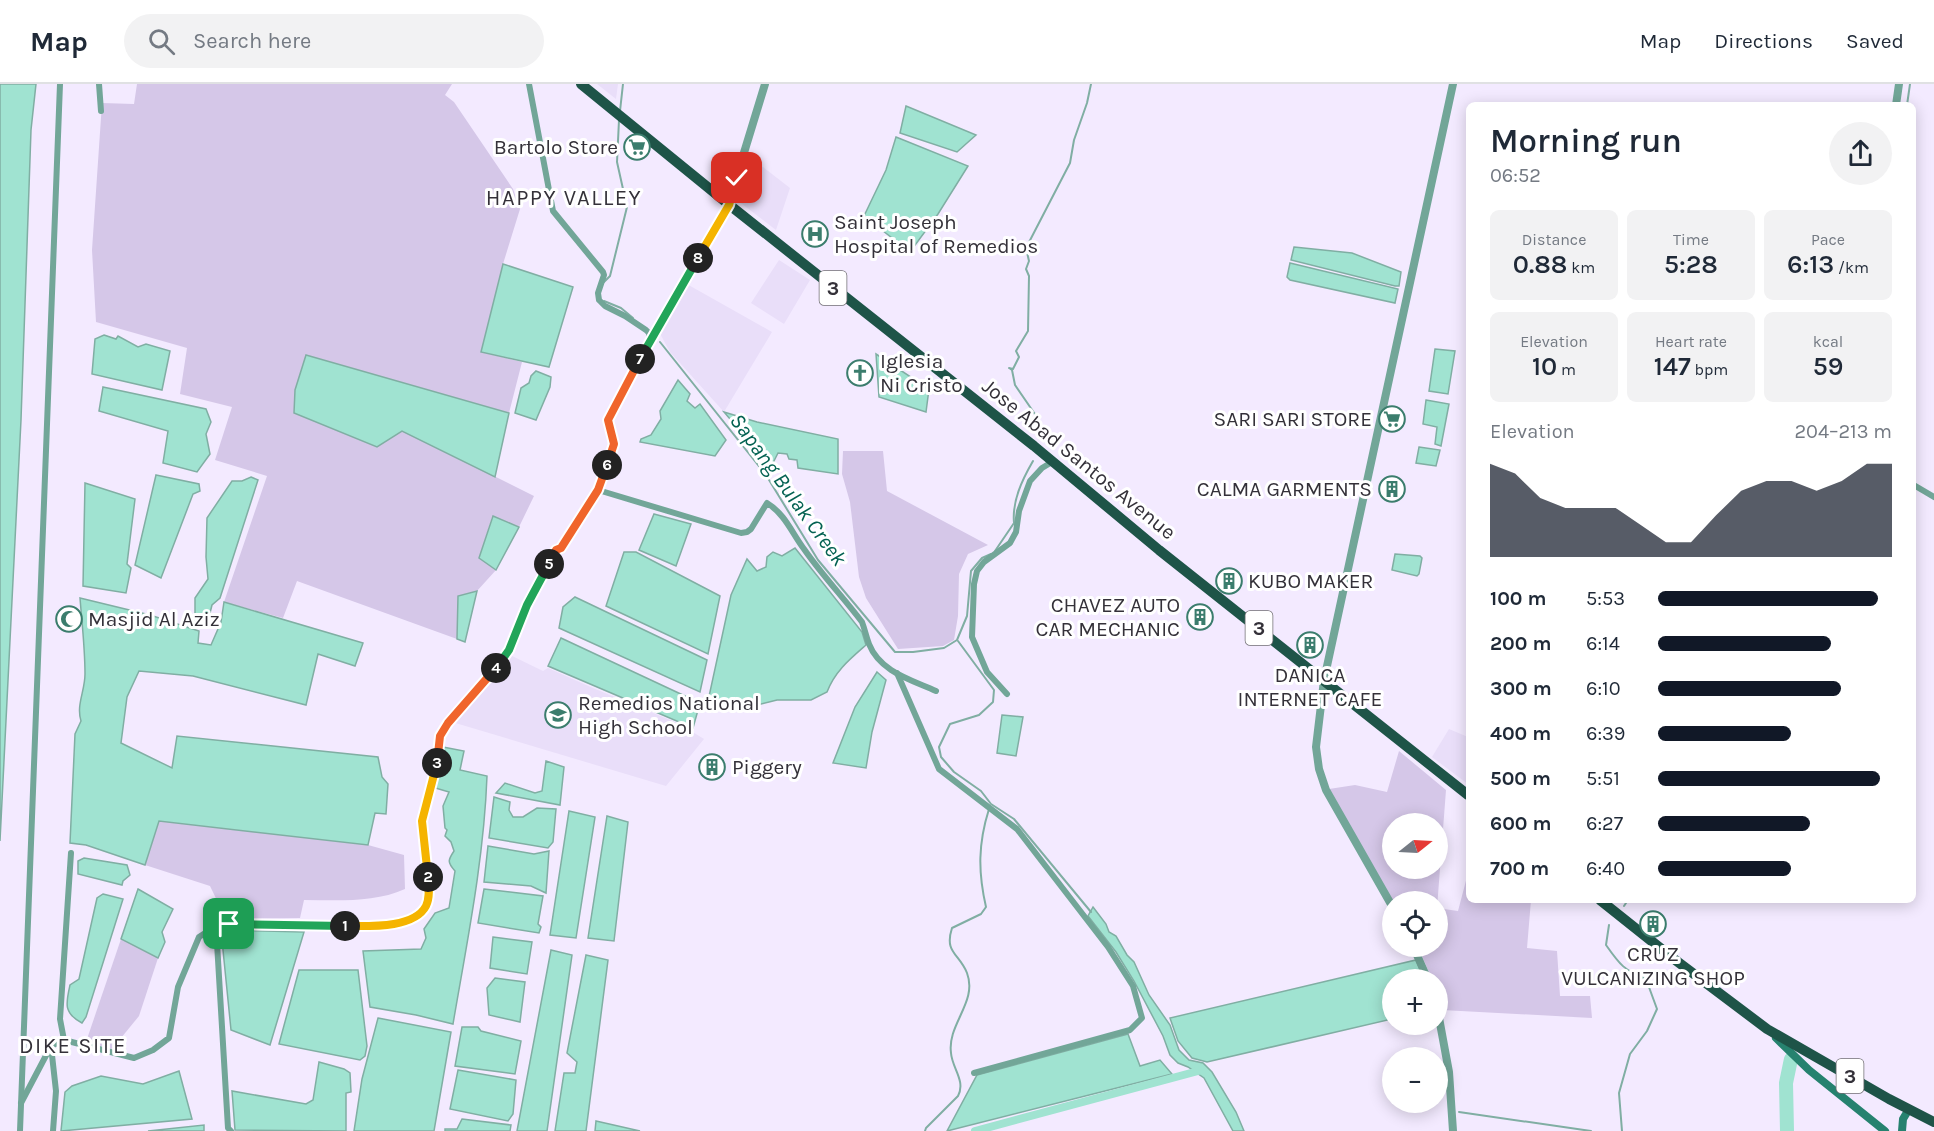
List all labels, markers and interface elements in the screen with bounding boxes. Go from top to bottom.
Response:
search box [124,14,544,68]
text: Map [30,25,88,58]
icon: search [145,25,178,58]
text: Search here [193,28,311,54]
text: Map [1640,29,1681,53]
text: Directions [1714,29,1813,53]
text: Saved [1846,29,1904,53]
text: Morning run [1490,122,1682,160]
button: share [1829,122,1892,185]
supermarket icon: Bartolo Store [622,132,652,162]
place label: Bartolo Store [494,135,618,159]
pin [711,152,762,203]
icon: check [720,161,753,194]
text: 06:52 [1490,164,1541,187]
district label: HAPPY VALLEY [486,185,642,211]
place label: Saint Joseph Hospital of Remedios [834,210,1038,258]
hospital icon: Saint Joseph Hospital of Remedios [800,219,830,249]
text: Distance [1522,230,1586,249]
text: Time [1673,230,1709,249]
text: Pace [1811,230,1845,249]
pin: 8 [683,243,713,273]
text: 8 [693,248,703,267]
text: 0.88 [1513,249,1567,280]
text: 5:28 [1664,249,1718,280]
text: 6:13 [1787,249,1834,280]
text: km [1567,258,1595,277]
text: /km [1834,258,1869,277]
road number: 3 [820,271,846,305]
text: Elevation [1520,332,1588,351]
text: Heart rate [1655,332,1727,351]
text: kcal [1813,332,1843,351]
pin: 7 [625,344,655,374]
text: 7 [636,349,644,368]
place label: Iglesia Ni Cristo [880,349,963,397]
text: 10 [1532,351,1557,382]
text: 147 [1654,351,1691,382]
text: 59 [1813,351,1843,382]
church icon: Iglesia Ni Cristo [845,358,875,388]
text: m [1557,360,1576,379]
text: bpm [1691,360,1728,379]
street label: Jose Abad Santos Avenue [978,374,1180,544]
supermarket icon: SARI SARI STORE [1377,404,1407,434]
place label: SARI SARI STORE [1214,407,1372,431]
water label: Sapang Bulak Creek [724,408,853,571]
text: Elevation [1490,420,1575,443]
text: 204–213 m [1794,420,1892,443]
pin: 6 [592,450,622,480]
text: 6 [602,455,612,474]
building icon: CALMA GARMENTS [1377,474,1407,504]
place label: CALMA GARMENTS [1197,477,1372,501]
pin: 5 [534,549,564,579]
text: 5 [544,554,554,573]
building icon: KUBO MAKER [1214,566,1244,596]
place label: KUBO MAKER [1248,569,1373,593]
text: 100 m [1490,587,1546,610]
text: 5:53 [1586,587,1625,610]
place label: CHAVEZ AUTO CAR MECHANIC [1036,593,1180,641]
building icon: CHAVEZ AUTO CAR MECHANIC [1185,602,1215,632]
mosque icon: Masjid Al Aziz [54,604,84,634]
place label: Masjid Al Aziz [88,607,220,631]
road number: 3 [1246,611,1272,645]
building icon: DANICA INTERNET CAFE [1295,630,1325,660]
text: 200 m [1490,632,1551,655]
text: 6:14 [1586,632,1620,655]
pin: 4 [481,653,511,683]
text: 4 [491,658,501,677]
place label: DANICA INTERNET CAFE [1238,663,1382,711]
text: 300 m [1490,677,1552,700]
text: 6:10 [1586,677,1621,700]
place label: Remedios National High School [578,691,760,739]
school or university icon: Remedios National High School [543,700,573,730]
text: 400 m [1490,722,1551,745]
text: 6:39 [1586,722,1625,745]
pin: 3 [422,748,452,778]
building icon: Piggery [697,752,727,782]
text: 3 [432,753,442,772]
place label: Piggery [732,755,802,779]
text: 500 m [1490,767,1551,790]
text: 5:51 [1586,767,1620,790]
text: 600 m [1490,812,1551,835]
text: 6:27 [1586,812,1623,835]
north arrow [1382,813,1448,879]
map controls [1382,813,1448,1113]
text: 700 m [1490,857,1549,880]
text: 6:40 [1586,857,1625,880]
pin: 2 [413,862,443,892]
text: 2 [423,867,433,886]
button: locate [1382,891,1448,957]
pin [203,898,254,949]
icon: arrive [212,907,245,940]
building icon: CRUZ VULCANIZING SHOP [1638,909,1668,939]
pin: 1 [330,911,360,941]
text: 1 [342,916,348,935]
place label: CRUZ VULCANIZING SHOP [1561,942,1745,990]
button: + [1382,969,1448,1035]
district label: DIKE SITE [19,1033,127,1059]
button: − [1382,1047,1448,1113]
road number: 3 [1836,1059,1864,1093]

